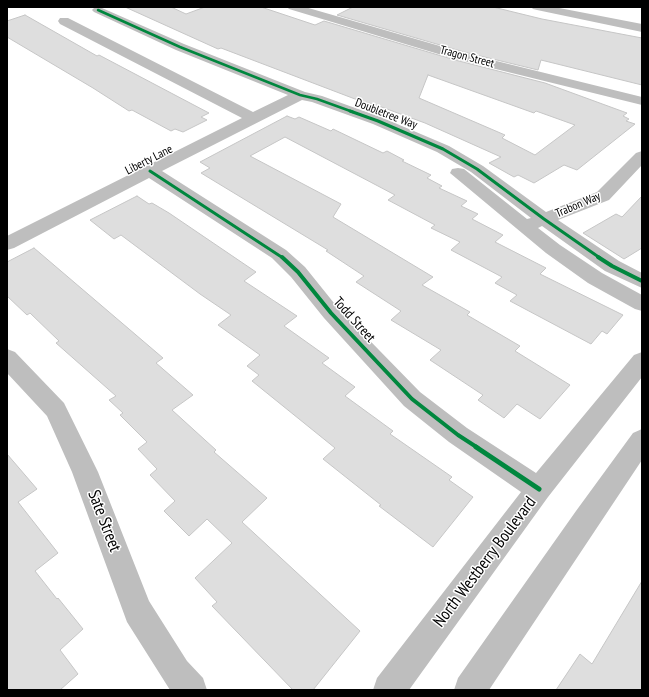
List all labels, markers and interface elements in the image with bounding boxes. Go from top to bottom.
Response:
street label: Tragon Street [438,43,496,71]
street label: Doubletree Way [353,96,419,132]
street label: Liberty Lane [123,142,175,178]
street label: Trabon Way [553,189,603,221]
street label: Todd Street [329,294,379,346]
street label: Sate Street [83,487,125,555]
street label: North Westberry Boulevard [429,493,541,631]

